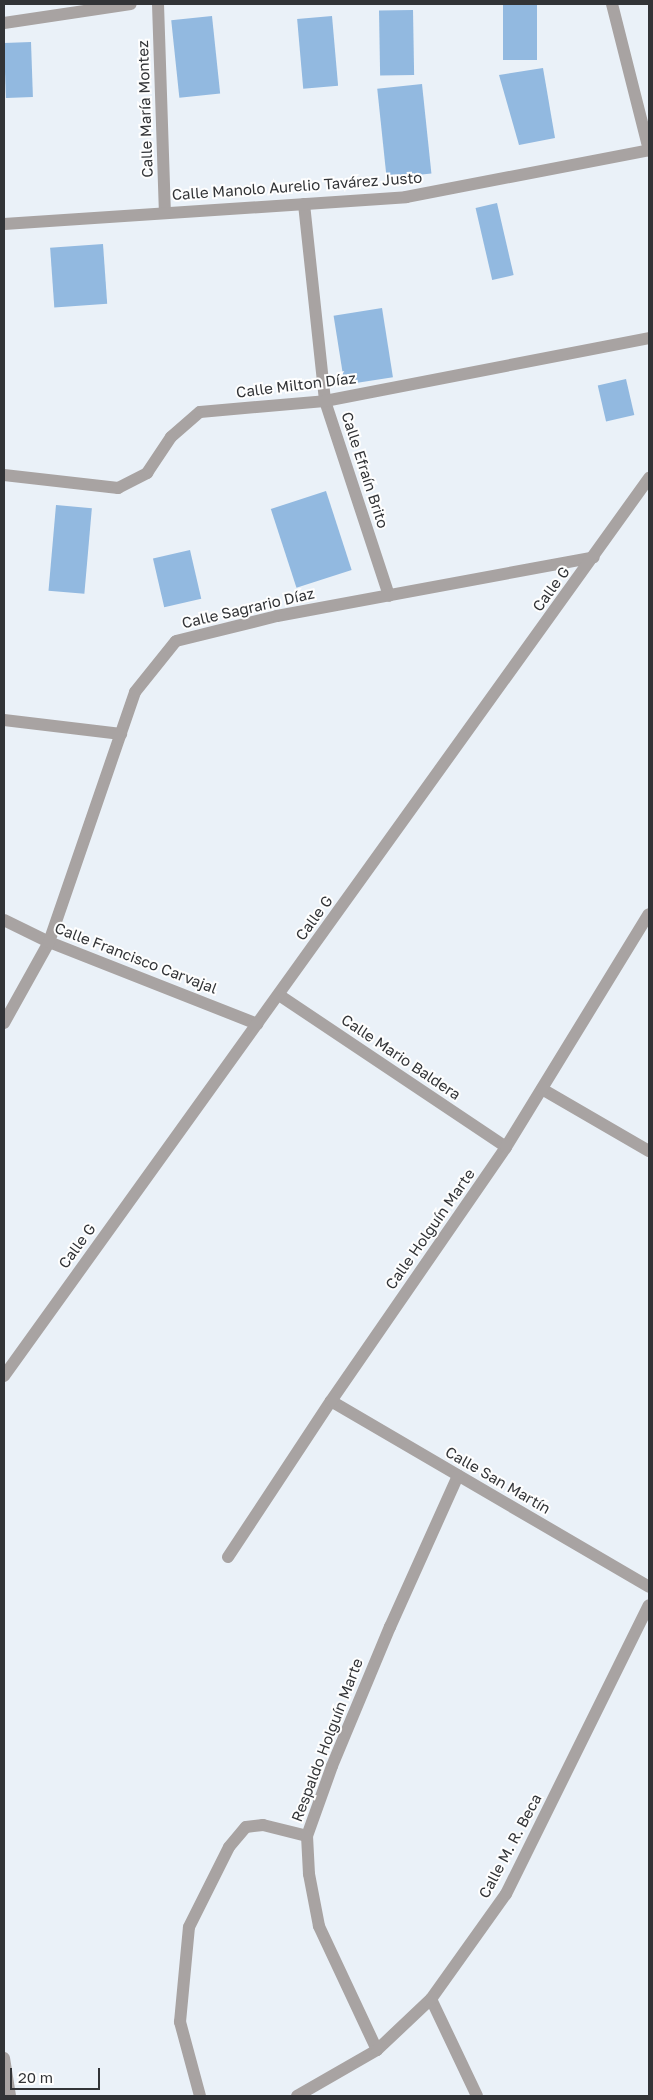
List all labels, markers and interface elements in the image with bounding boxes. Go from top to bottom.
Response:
street label: Calle María Montez [134,40,156,178]
street label: Calle Manolo Aurelio Tavárez Justo [171,168,423,204]
street label: Calle Milton Díaz [235,369,357,401]
street label: Calle Efraín Brito [338,410,392,530]
street label: Calle G [529,563,573,615]
street label: Calle Sagrario Díaz [180,584,316,632]
street label: Calle G [292,892,336,944]
street label: Calle Francisco Carvajal [52,919,220,997]
street label: Calle Mario Baldera [338,1010,464,1104]
street label: Calle Holguín Marte [382,1165,478,1293]
street label: Calle G [55,1220,99,1272]
street label: Calle San Martín [442,1443,554,1517]
street label: Respaldo Holguín Marte [287,1656,367,1824]
street label: Calle M. R. Beca [475,1791,545,1901]
scale bar [12,2058,102,2090]
text: 20 m [18,2068,53,2086]

